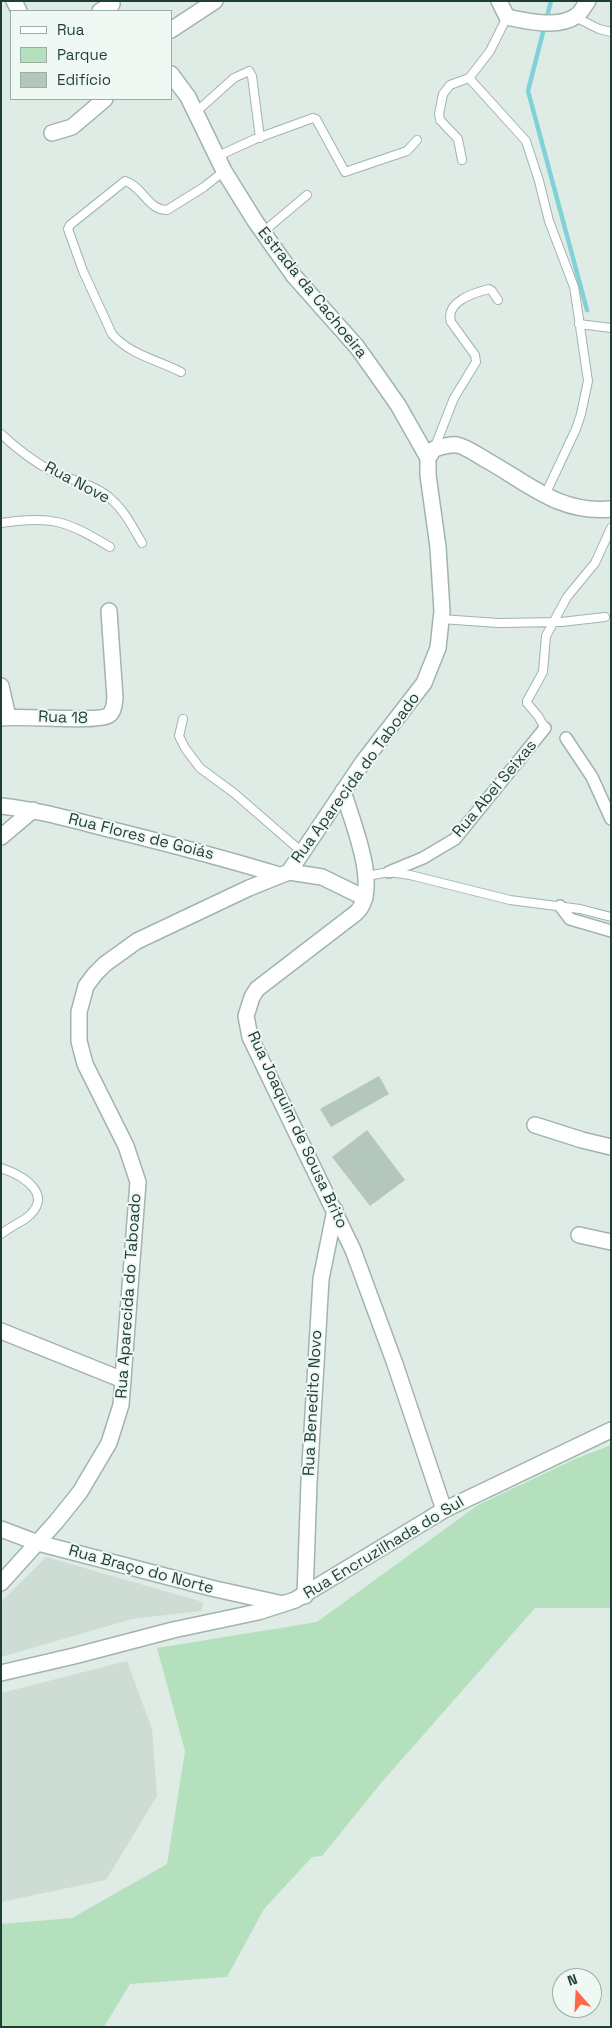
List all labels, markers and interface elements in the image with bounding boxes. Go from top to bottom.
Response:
legend [10,10,172,100]
text: Rua [57,20,84,39]
text: Parque [57,45,108,64]
text: Edifício [57,70,111,89]
street label: Estrada da Cachoeira [253,223,371,363]
street label: Rua Nove [41,458,113,508]
street label: Rua Aparecida do Taboado [288,689,424,867]
street label: Rua 18 [38,708,88,728]
street label: Rua Abel Seixas [449,736,541,842]
street label: Rua Flores de Goiás [66,810,216,864]
street label: Rua Joaquim de Sousa Brito [243,1028,351,1232]
street label: Rua Aparecida do Taboado [112,1193,146,1399]
street label: Rua Benedito Novo [300,1330,326,1476]
street label: Rua Encruzilhada do Sul [300,1492,468,1604]
street label: Rua Braço do Norte [66,1541,216,1599]
north arrow [552,1968,602,2018]
text: N [565,1970,580,1990]

